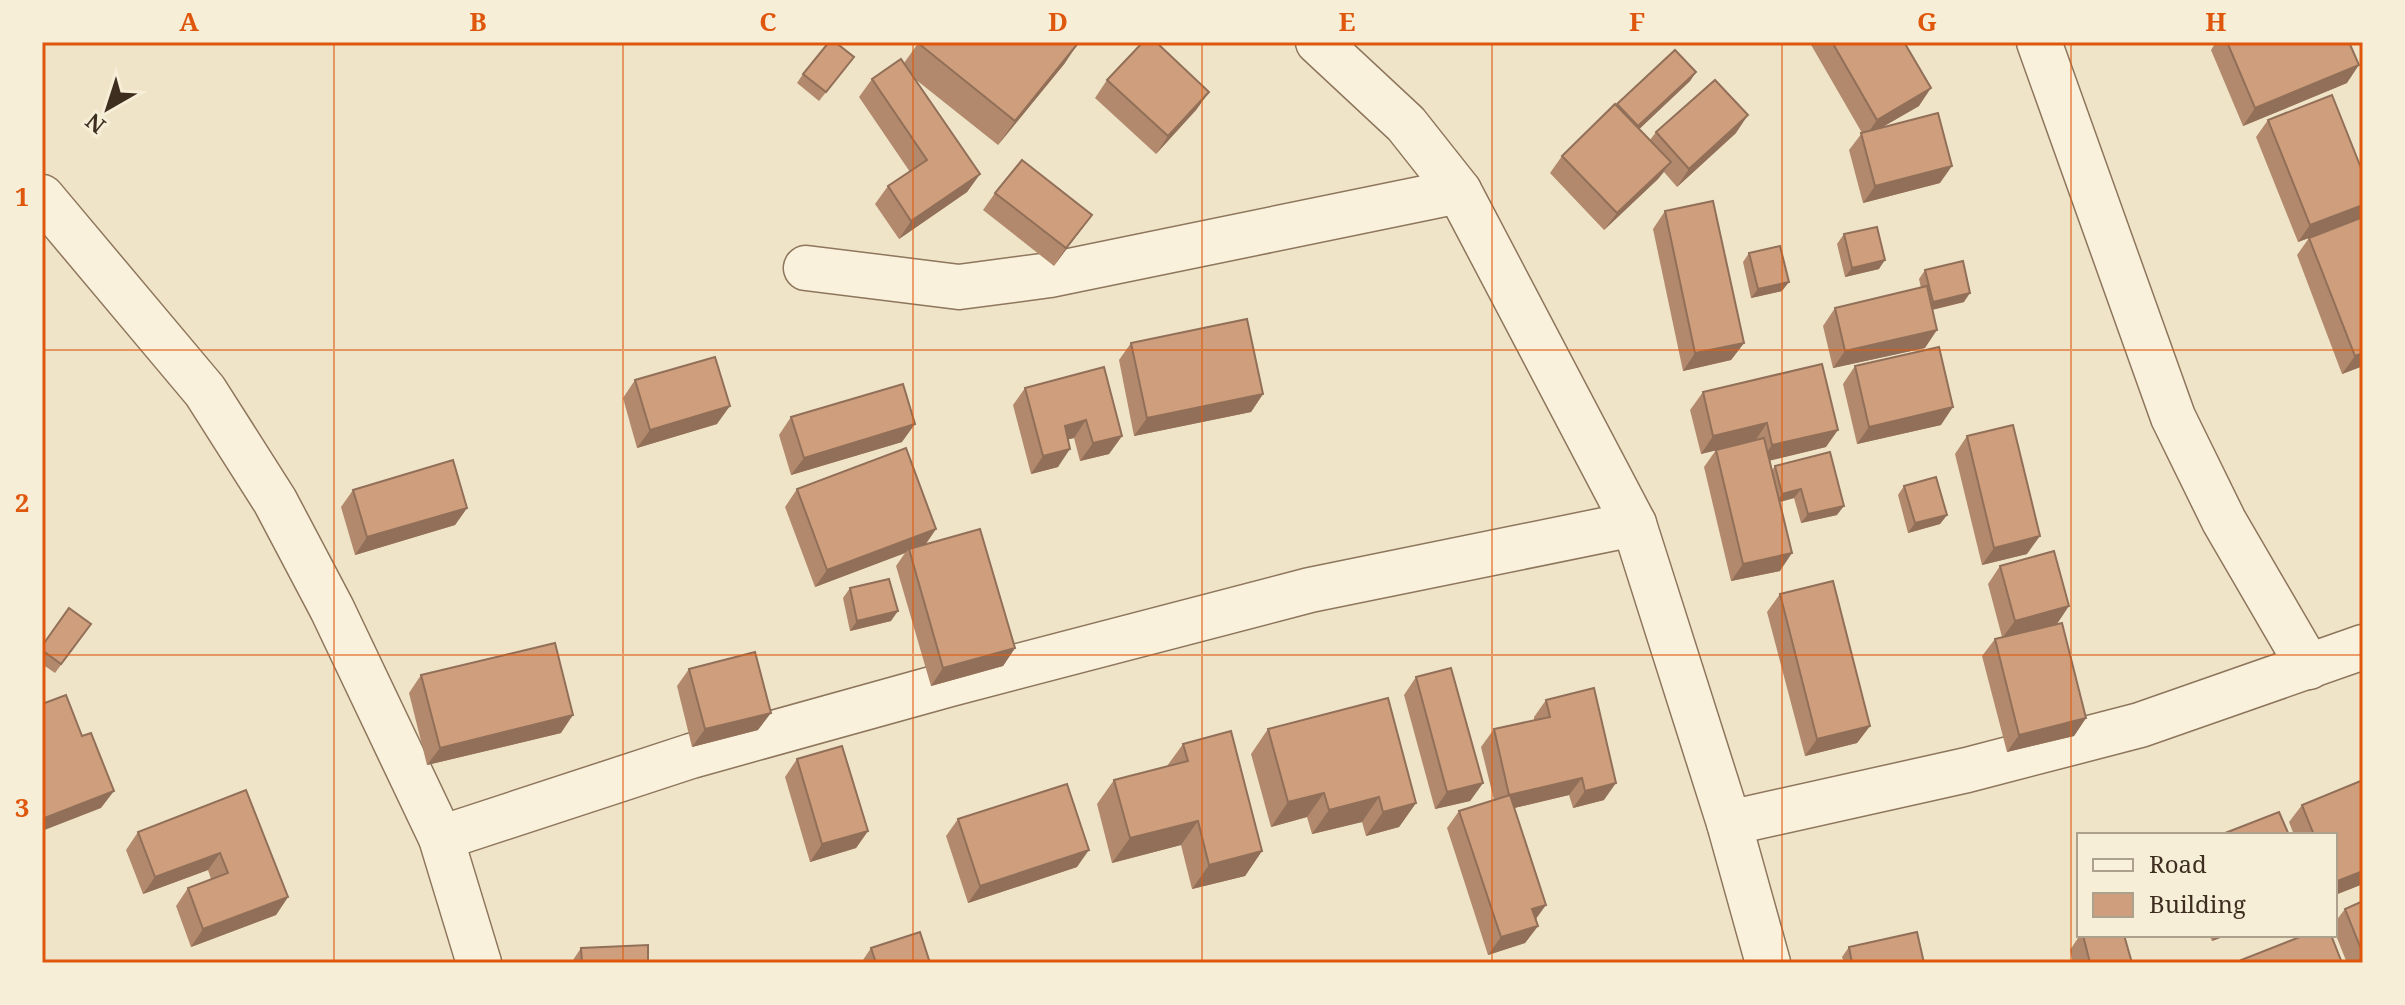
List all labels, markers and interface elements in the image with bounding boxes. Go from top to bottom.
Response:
text: A [179,3,199,39]
text: B [469,3,487,39]
text: C [759,3,777,39]
text: D [1048,3,1068,39]
text: E [1339,3,1356,39]
text: F [1629,3,1645,39]
text: G [1917,3,1937,39]
text: H [2205,3,2227,39]
north arrow [68,68,148,148]
text: N [79,107,111,141]
text: 1 [15,178,29,214]
text: 2 [15,484,29,520]
text: 3 [15,789,29,825]
legend [2077,833,2337,937]
text: Road [2149,847,2207,880]
text: Building [2149,887,2246,920]

